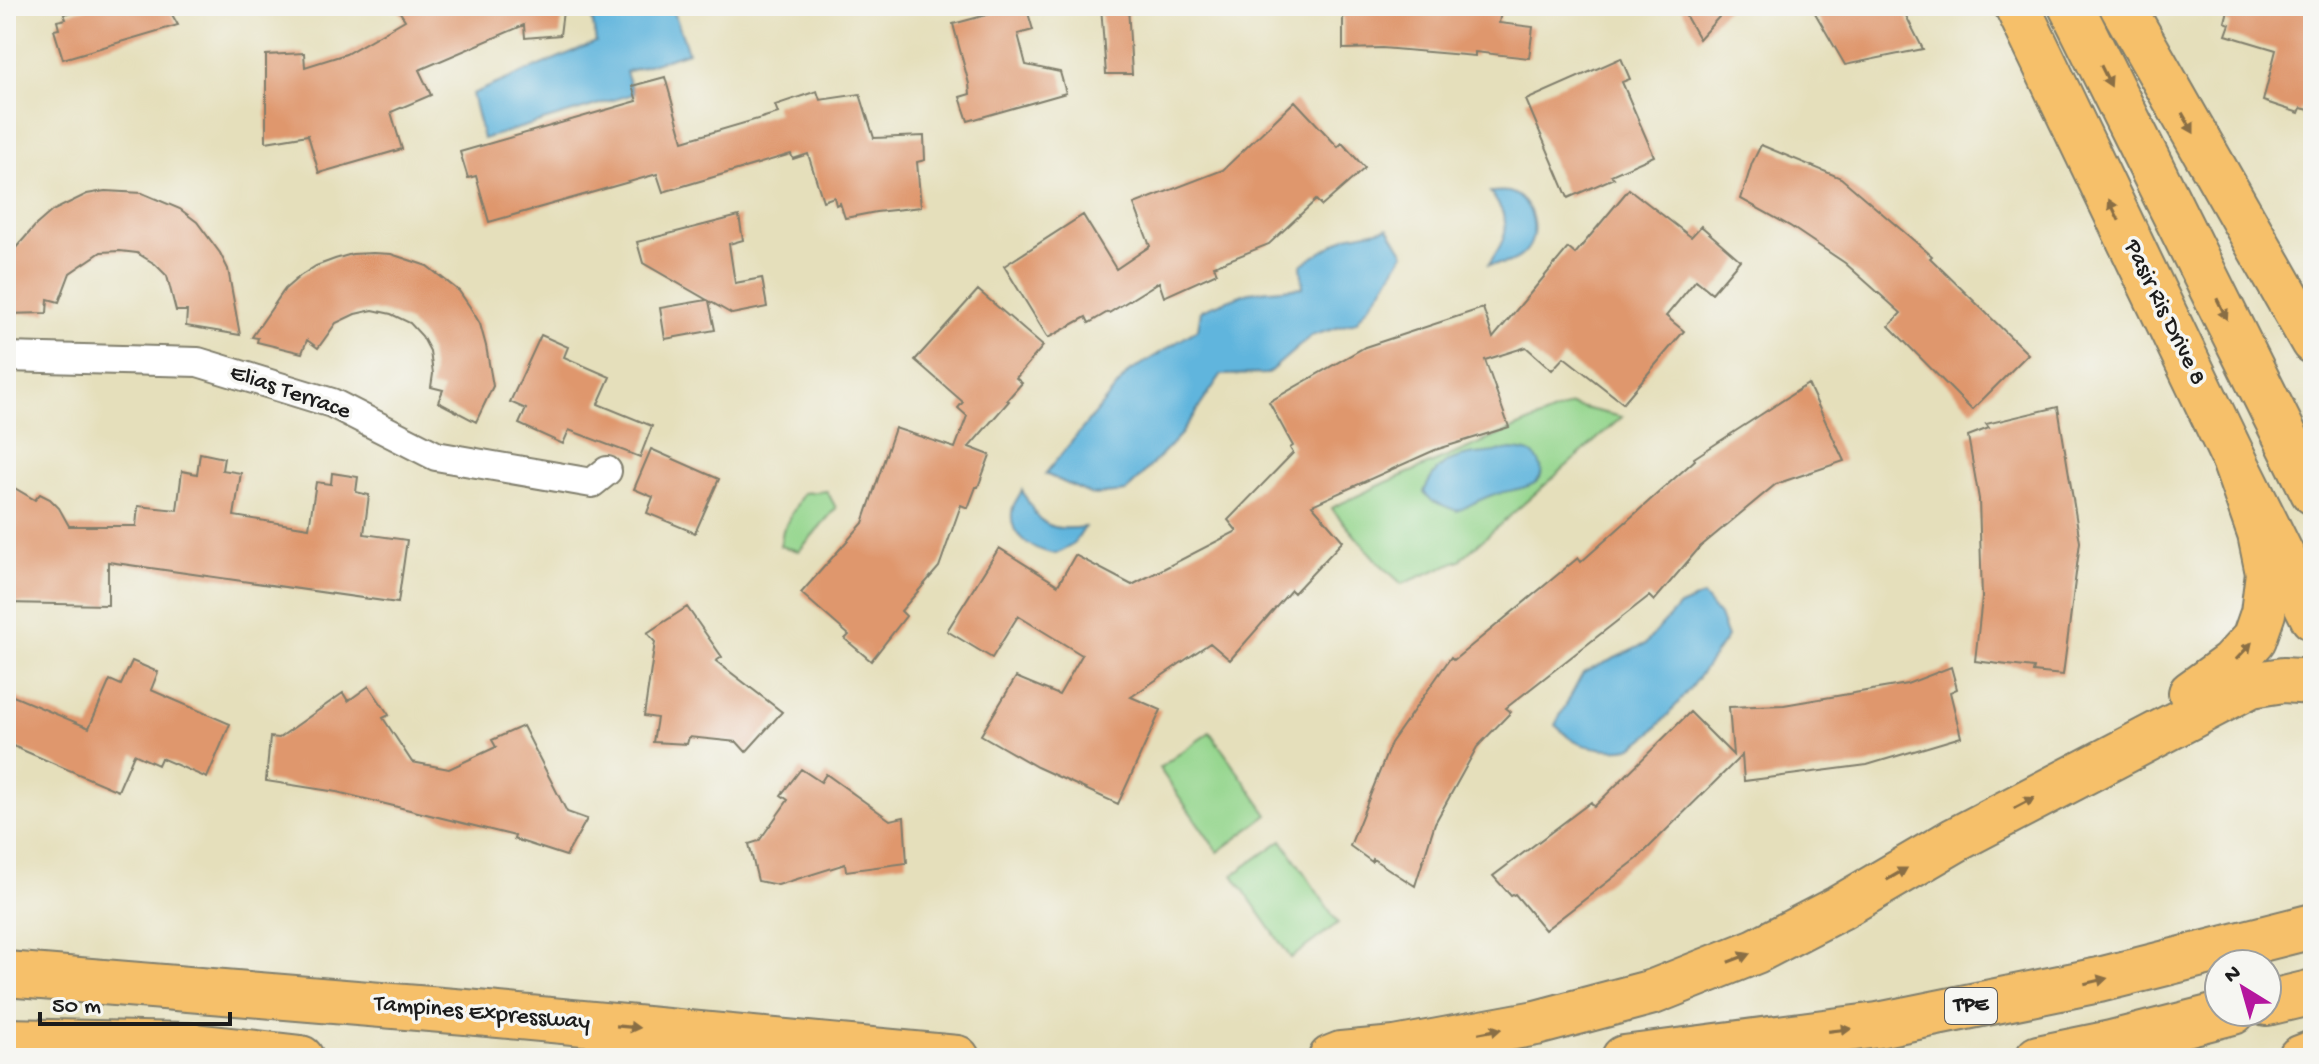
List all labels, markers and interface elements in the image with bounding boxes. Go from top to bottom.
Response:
one-way arrow [2099,64,2113,87]
one-way arrow [2181,111,2195,134]
one-way arrow [2107,198,2121,222]
street label: Pasir Ris Drive 8 [2116,235,2212,390]
one-way arrow [2215,297,2229,320]
street label: Elias Terrace [226,359,355,427]
one-way arrow [2234,641,2252,660]
one-way arrow [2013,797,2036,810]
one-way arrow [1886,867,1908,881]
north arrow [2203,948,2283,1028]
one-way arrow [1727,951,1751,964]
text: N [2220,961,2247,990]
one-way arrow [2083,974,2108,987]
scale bar [40,976,230,1026]
road number: TPE [1945,988,1997,1024]
street label: Tampines Expressway [371,990,591,1038]
text: 50 m [52,993,101,1022]
one-way arrow [616,1021,641,1034]
one-way arrow [1828,1023,1853,1036]
one-way arrow [1478,1025,1503,1037]

